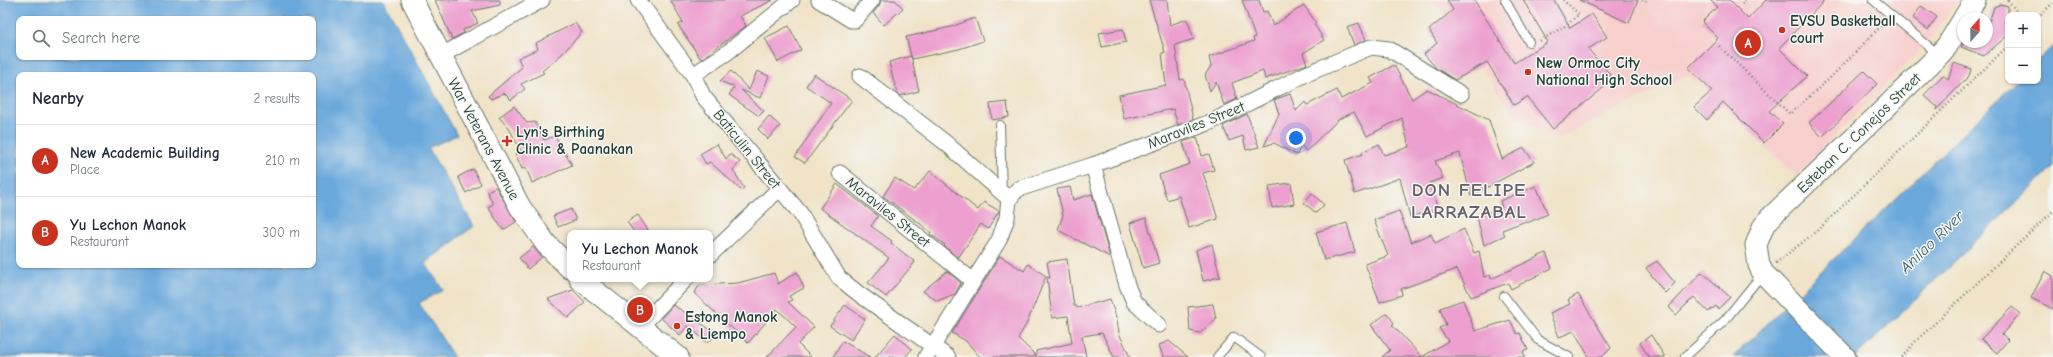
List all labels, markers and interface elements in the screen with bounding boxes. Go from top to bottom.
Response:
place label: EVSU Basketball court [1790,12,1896,47]
north arrow [1957,12,1993,48]
map controls [2005,12,2041,84]
button: + [2005,12,2041,48]
search box [16,16,316,60]
marker: EVSU Basketball court [1777,25,1787,35]
icon: search [30,27,52,49]
pin: A [1735,28,1761,58]
text: Search here [62,29,140,47]
button: − [2005,48,2041,84]
place label: New Ormoc City National High School [1536,54,1672,89]
marker: New Ormoc City National High School [1523,67,1533,77]
street label: Esteban C. Conejos Street [1793,69,1925,197]
street label: War Veterans Avenue [444,75,524,203]
text: Nearby [32,89,83,108]
text: 2 results [253,91,300,106]
street label: Maraviles Street [1145,97,1248,153]
street label: Baticulin Street [709,106,785,193]
place label: Lyn's Birthing Clinic & Paanakan [516,123,633,158]
your location [1286,128,1306,148]
marker: Lyn's Birthing Clinic & Paanakan [501,135,513,147]
text: New Academic Building [70,144,220,162]
text: A [41,153,49,168]
text: 210 m [265,153,300,168]
text: Place [70,162,100,177]
street label: Maraviles Street [842,173,934,252]
district label: DON FELIPE LARRAZABAL [1411,179,1527,223]
water label: Anilao River [1896,207,1968,278]
text: Yu Lechon Manok [70,216,186,234]
text: B [41,225,49,240]
text: 300 m [262,225,300,240]
popup [567,230,713,282]
text: Restaurant [70,234,129,249]
text: Yu Lechon Manok [582,240,698,258]
text: Restaurant [582,258,641,273]
pin: B [627,295,653,325]
place label: Estong Manok & Liempo [685,308,778,343]
marker: Estong Manok & Liempo [672,321,682,331]

